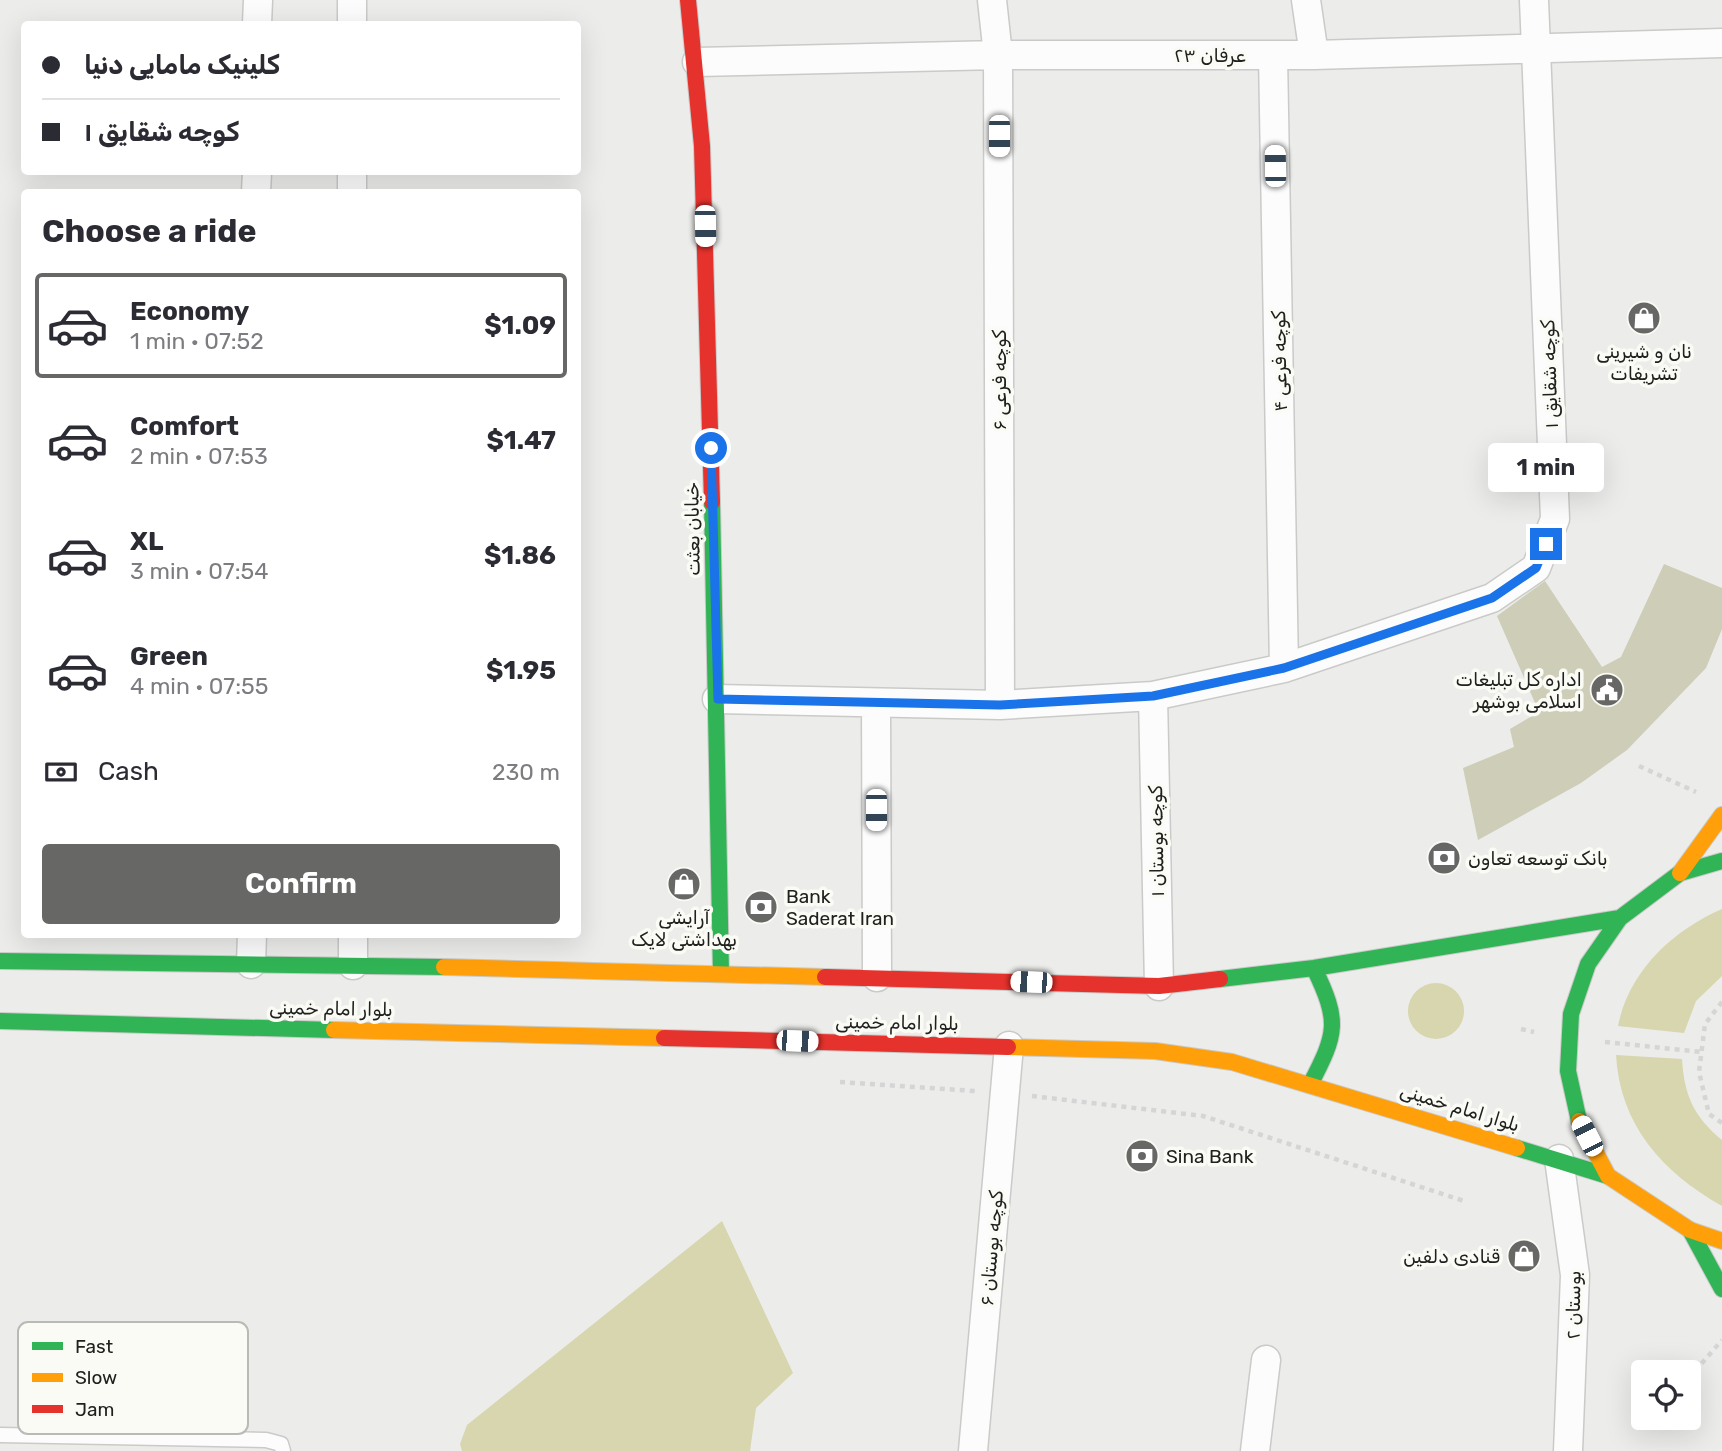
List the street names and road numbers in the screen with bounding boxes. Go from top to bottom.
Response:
street label: عرفان ۲۳ [1174,44,1246,67]
street label: کوچه فرعی ۴ [1267,310,1292,412]
street label: کوچه شقایق ۱ [1536,319,1563,429]
street label: کوچه فرعی ۶ [988,329,1011,430]
street label: خیابان بعثت [680,482,705,576]
street label: کوچه بوستان ۱ [1144,785,1169,897]
street label: بلوار امام خمینی [269,996,393,1022]
street label: بلوار امام خمینی [835,1010,959,1036]
street label: بلوار امام خمینی [1397,1078,1522,1137]
street label: کوچه بوستان ۶ [975,1189,1008,1307]
street label: بوستان ۲ [1561,1270,1586,1340]

